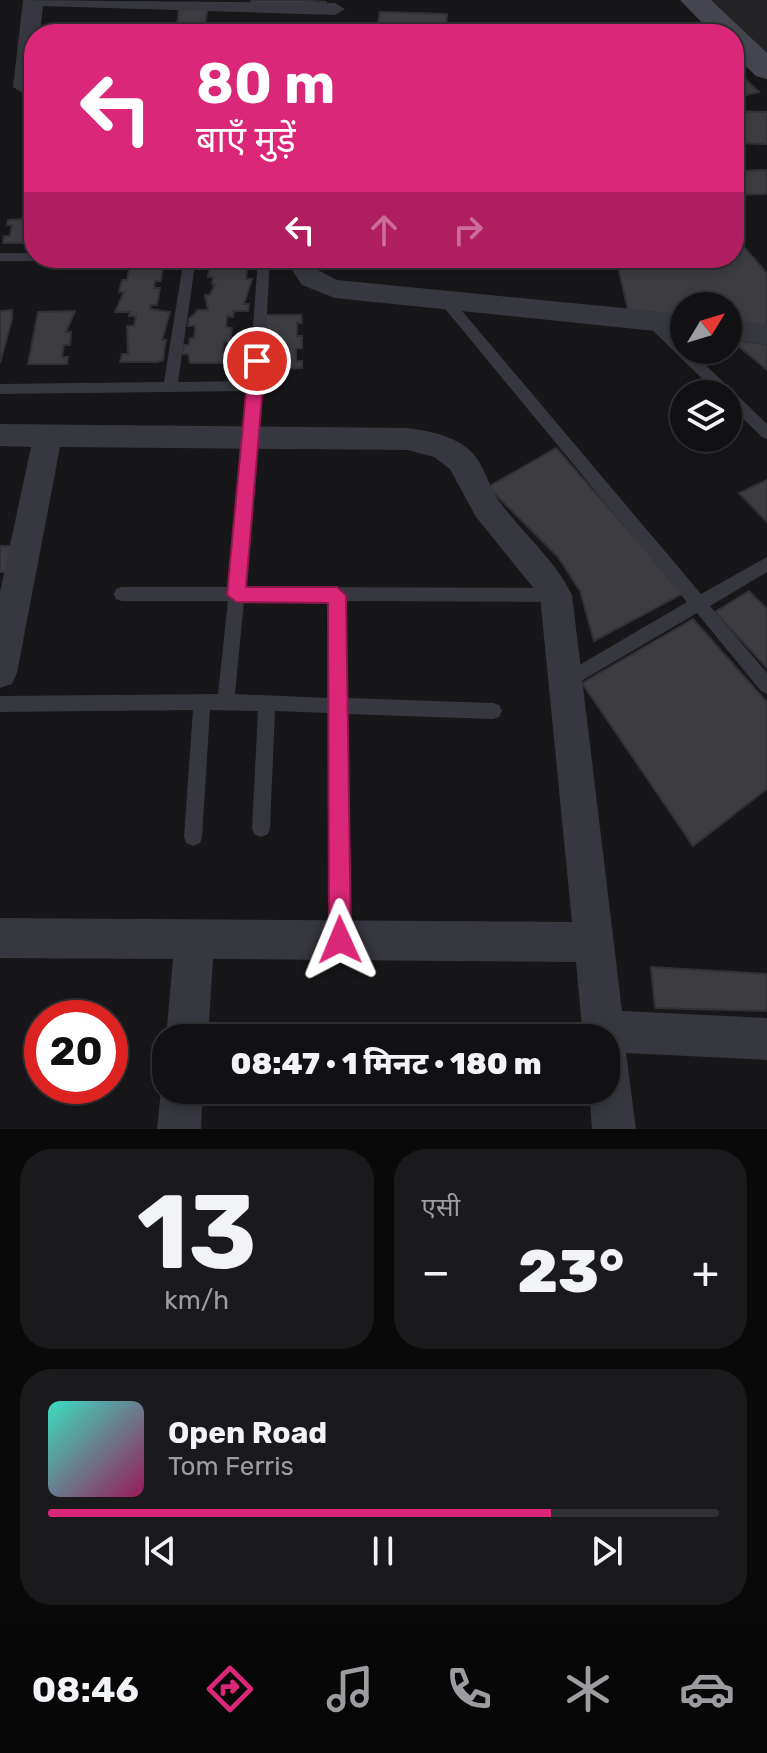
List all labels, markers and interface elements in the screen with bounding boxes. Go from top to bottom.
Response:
text: 80 m [196,51,335,117]
icon: left [64,56,168,160]
text: बाएँ मुड़ें [196,118,295,161]
icon: left [278,208,322,252]
icon: ahead [362,208,406,252]
icon: right [446,208,490,252]
north arrow [670,292,742,364]
map controls [670,292,742,452]
pin [223,327,291,395]
icon: arrive [235,339,279,383]
button: layers [670,380,742,452]
position arrow [298,898,382,982]
speed limit sign: 20 [24,1000,128,1104]
text: 08:47 · 1 मिनट · 180 m [230,1046,542,1082]
text: 13 [137,1171,257,1294]
text: एसी [422,1192,460,1223]
text: 23° [517,1236,624,1307]
text: − [422,1246,450,1298]
text: + [692,1246,719,1298]
text: km/h [164,1285,229,1316]
text: Open Road [168,1415,327,1451]
text: Tom Ferris [168,1451,294,1482]
icon: previous [138,1529,182,1573]
icon: pause [361,1529,405,1573]
icon: next [585,1529,629,1573]
icon: directions [202,1661,258,1717]
icon: music [322,1661,378,1717]
icon: phone [441,1661,497,1717]
icon: climate [560,1661,616,1717]
icon: car [679,1661,735,1717]
text: 08:46 [32,1668,139,1711]

